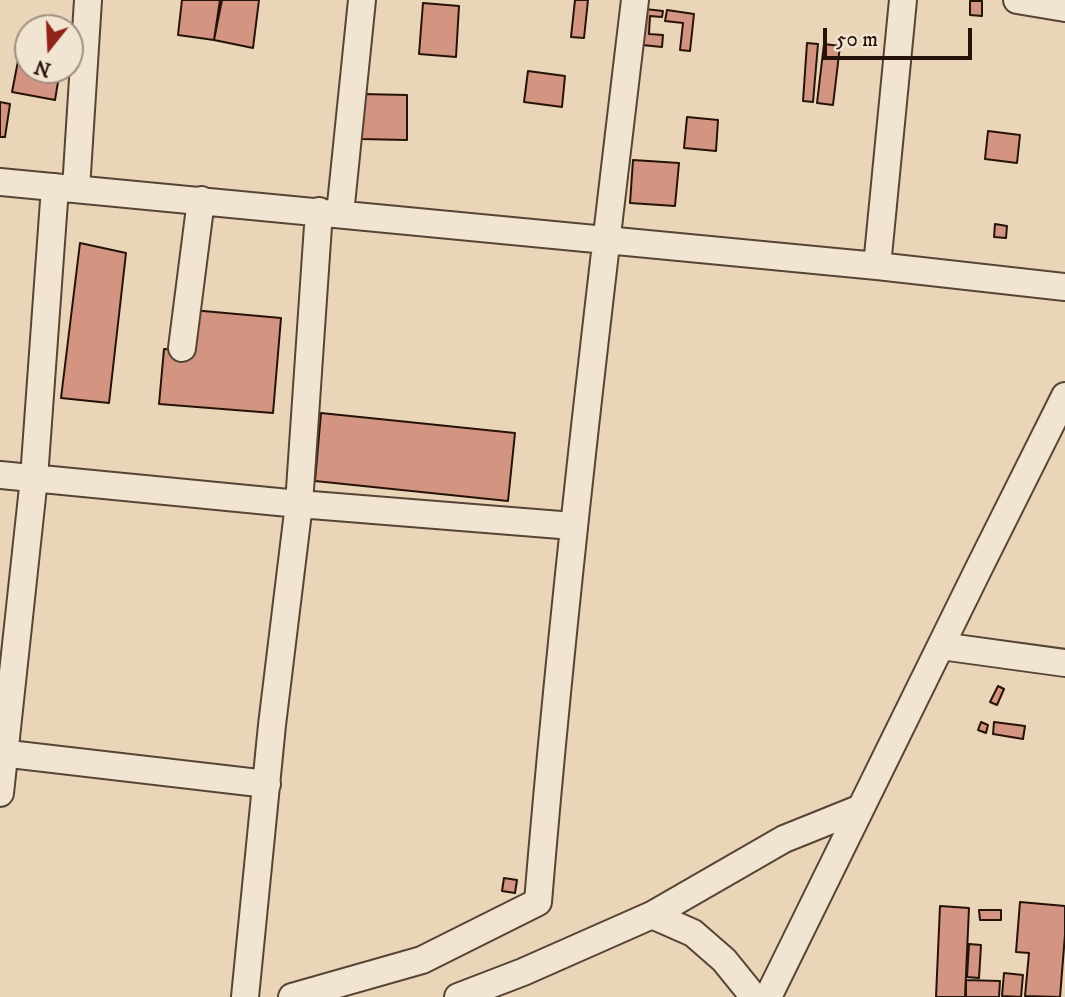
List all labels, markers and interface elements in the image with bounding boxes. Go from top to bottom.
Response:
north arrow [14,14,84,84]
scale bar [827,14,976,58]
text: 50 m [836,27,878,53]
text: N [32,54,54,81]

